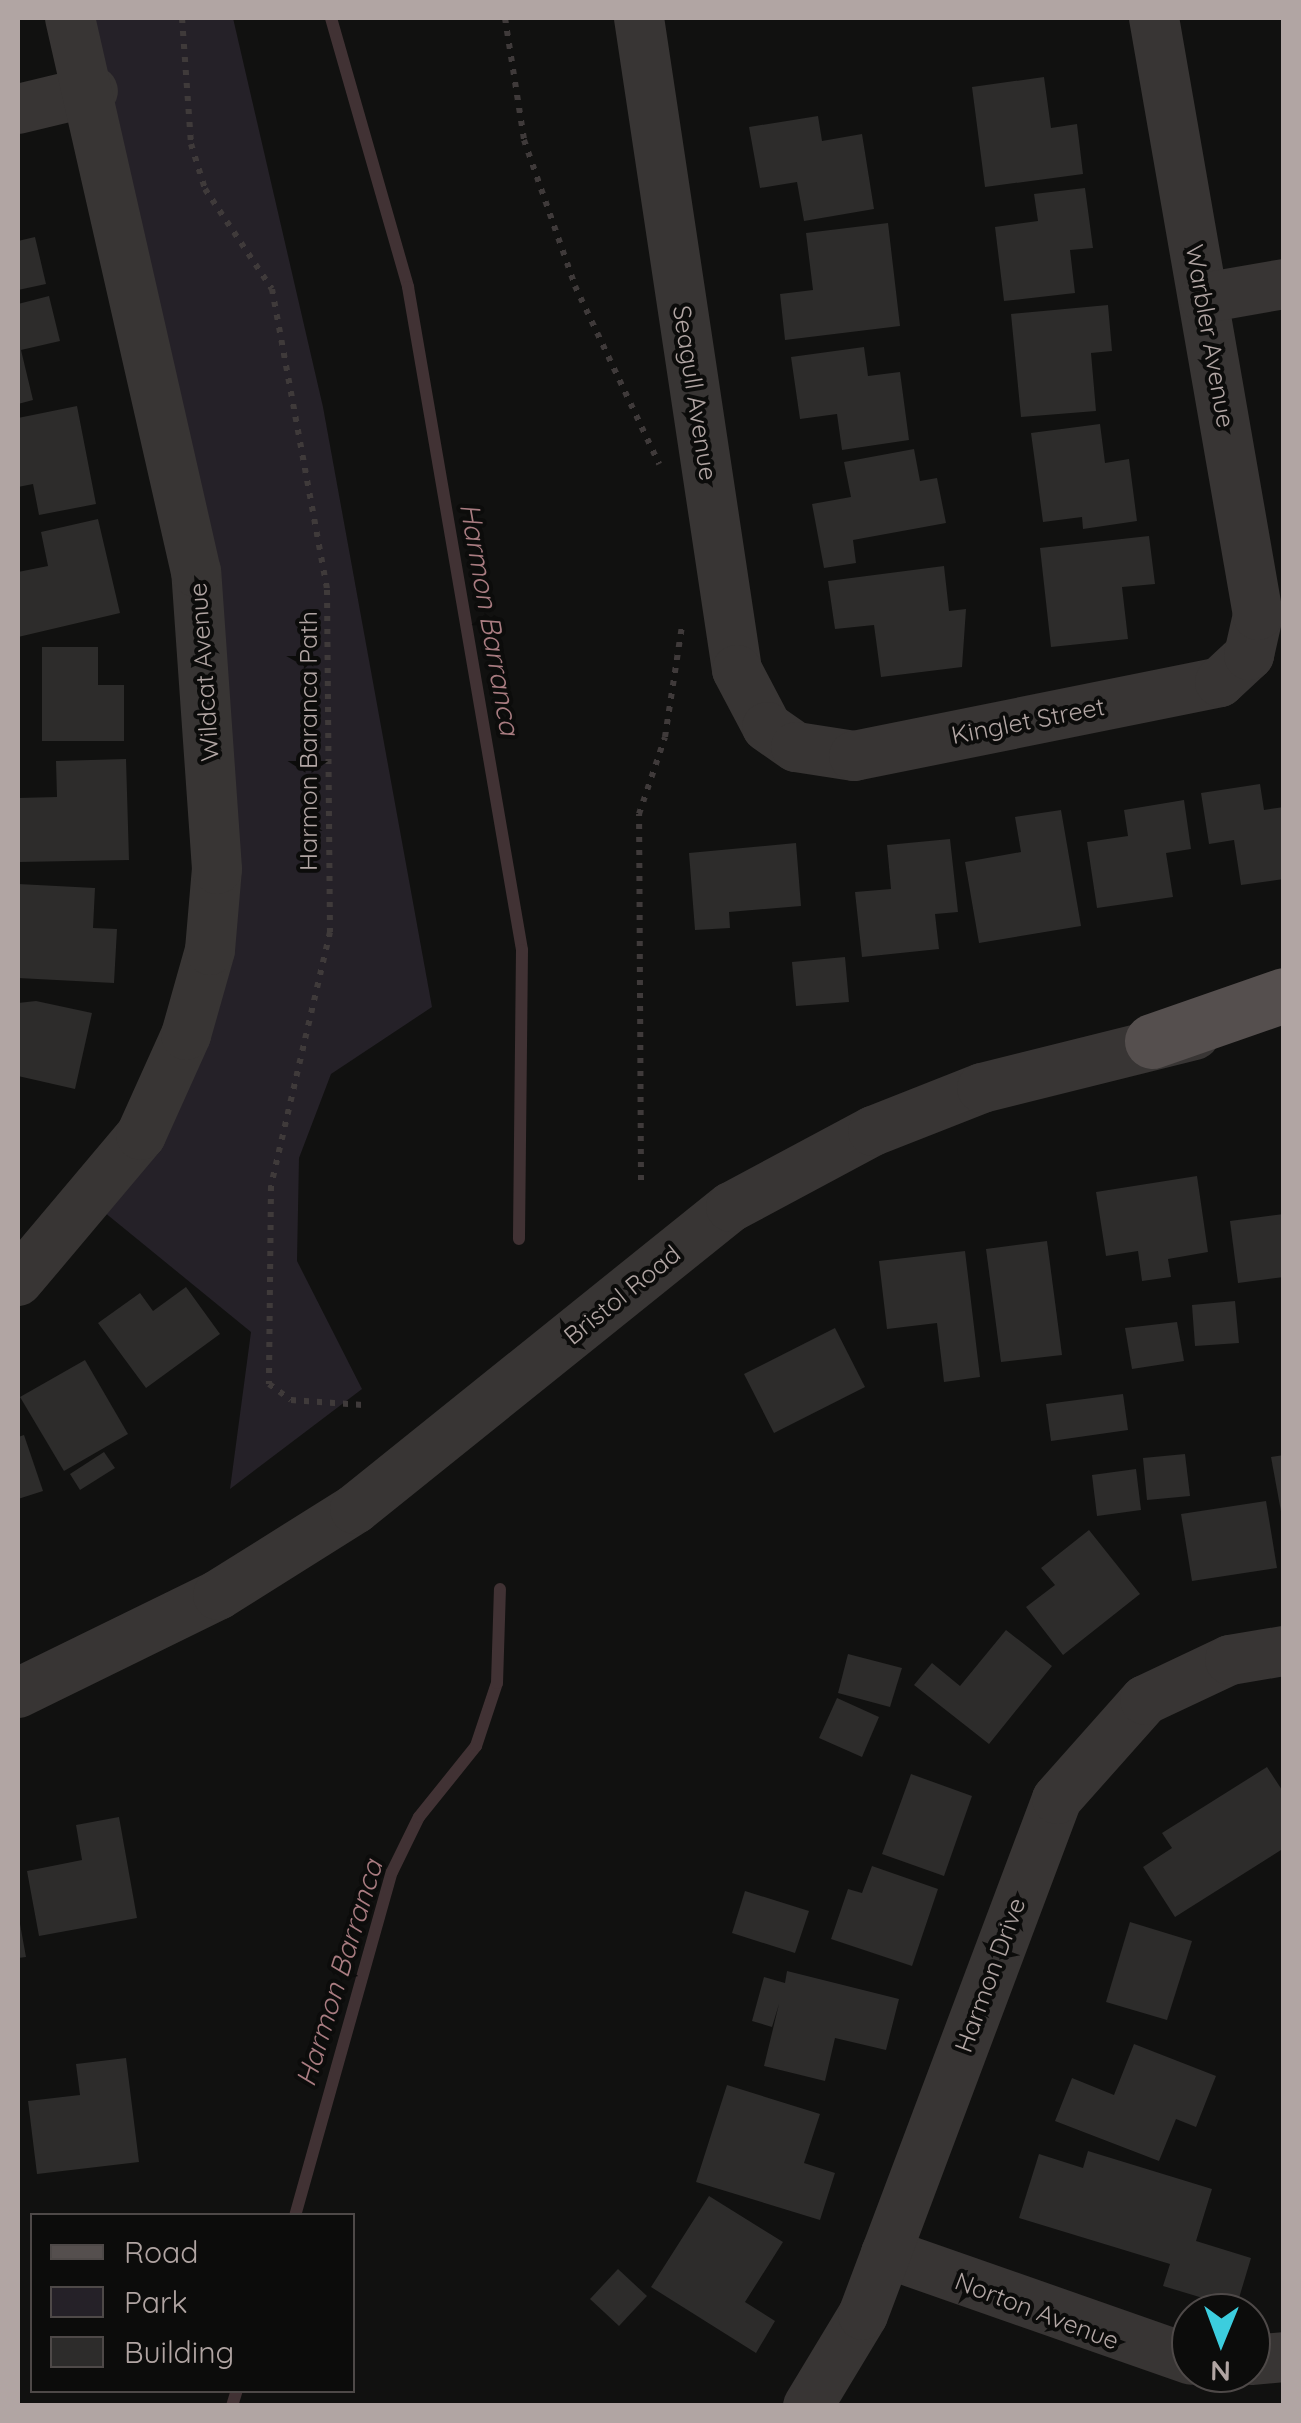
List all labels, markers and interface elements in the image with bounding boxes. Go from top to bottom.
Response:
street label: Warbler Avenue [1179,242,1241,430]
street label: Seagull Avenue [666,303,724,483]
water label: Harmon Barranca [453,500,527,738]
street label: Wildcat Avenue [183,582,225,762]
street label: Harmon Baranca Path [293,611,323,871]
street label: Kinglet Street [949,691,1107,751]
street label: Bristol Road [558,1239,686,1351]
water label: Harmon Barranca [289,1856,389,2090]
street label: Harmon Drive [948,1894,1032,2056]
legend [30,2213,355,2393]
text: Road [124,2233,198,2271]
street label: Norton Avenue [951,2266,1123,2356]
text: Park [124,2283,188,2321]
north arrow [1171,2293,1271,2393]
text: Building [124,2333,234,2371]
text: N [1210,2354,1231,2389]

